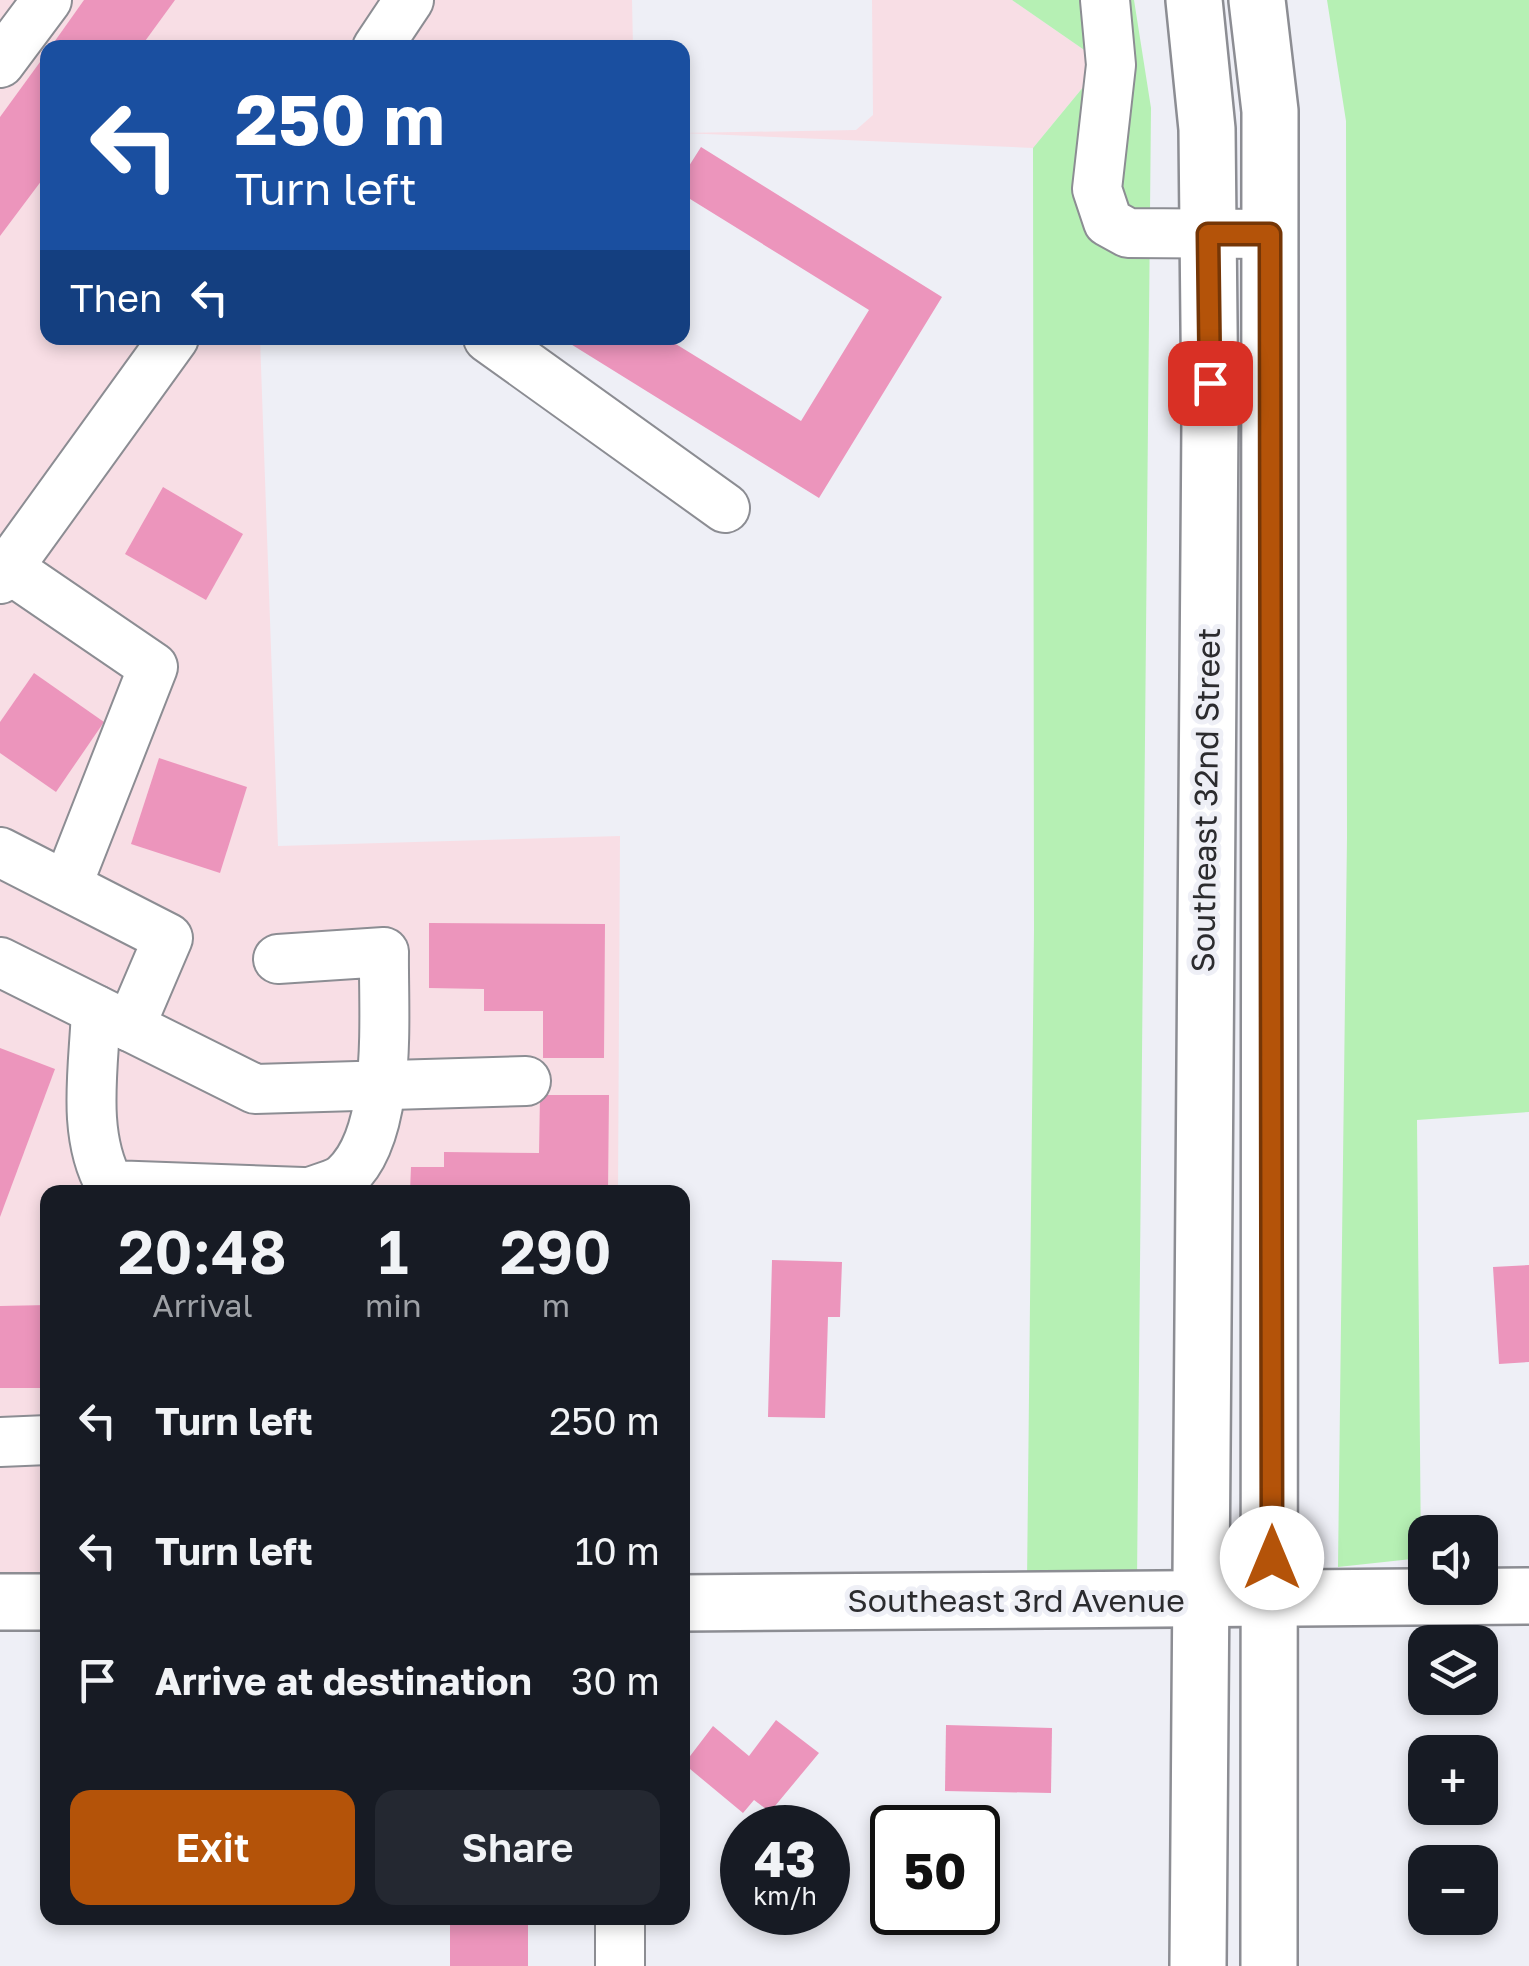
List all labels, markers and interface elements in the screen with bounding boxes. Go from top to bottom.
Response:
text: 250 m [235,76,445,160]
icon: left [70,80,200,210]
text: Turn left [235,161,417,215]
icon: left [182,270,237,325]
text: Then [70,275,162,320]
pin [1168,341,1253,426]
icon: arrive [1183,356,1238,411]
street label: Southeast 32nd Street [1183,627,1227,973]
text: 20:48 [118,1215,287,1287]
text: 1 [378,1215,408,1287]
text: 290 [500,1215,612,1287]
text: Arrival [152,1286,253,1324]
text: min [365,1286,422,1324]
text: m [542,1286,570,1324]
icon: left [70,1393,125,1448]
text: Turn left [155,1398,313,1443]
text: 250 m [549,1398,660,1443]
position arrow [1220,1506,1324,1610]
map controls [1408,1515,1498,1935]
button: sound [1408,1515,1498,1605]
icon: left [70,1523,125,1578]
text: Turn left [155,1528,313,1573]
text: 10 m [575,1528,660,1573]
street label: Southeast 3rd Avenue [847,1581,1185,1619]
button: layers [1408,1625,1498,1715]
icon: arrive [70,1653,125,1708]
text: Arrive at destination [155,1658,532,1703]
text: 30 m [571,1658,660,1703]
button: + [1408,1735,1498,1825]
button: Exit [70,1790,355,1905]
button: Share [375,1790,660,1905]
speed limit sign: 50 [870,1805,1000,1935]
text: 43 [754,1828,816,1888]
button: − [1408,1845,1498,1935]
text: km/h [753,1880,817,1911]

